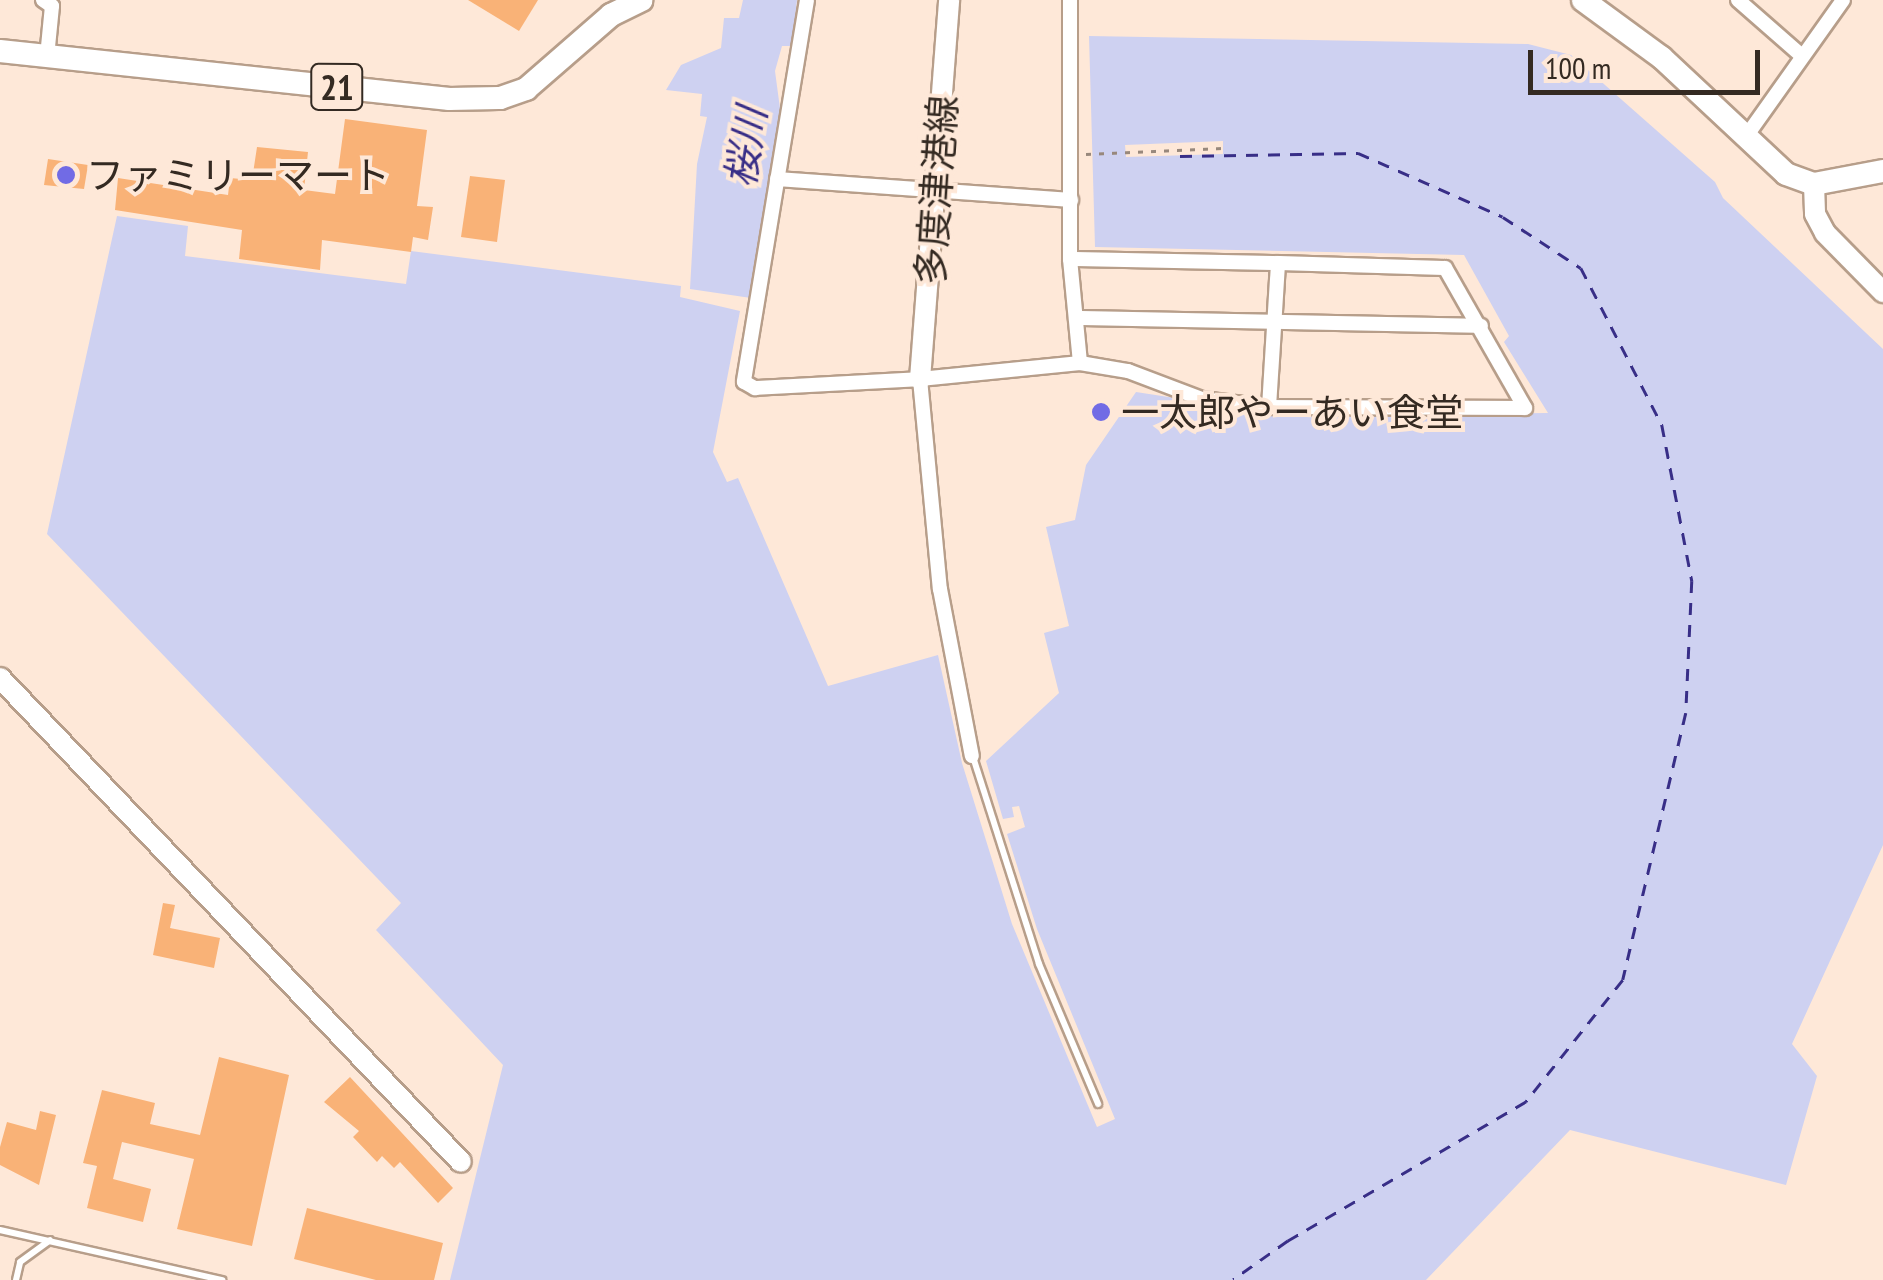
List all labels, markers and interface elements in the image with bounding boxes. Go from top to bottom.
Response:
scale bar [1533,30,1766,92]
text: 100 m [1545,48,1611,87]
road number: 21 [310,57,364,117]
street label: 多度津港線 [907,94,965,286]
water label: 桜川 [715,104,775,190]
place label: ファミリーマート [86,152,390,198]
marker: ファミリーマート [55,164,77,186]
place label: 一太郎やーあい食堂 [1121,389,1463,435]
marker: 一太郎やーあい食堂 [1090,401,1112,423]

